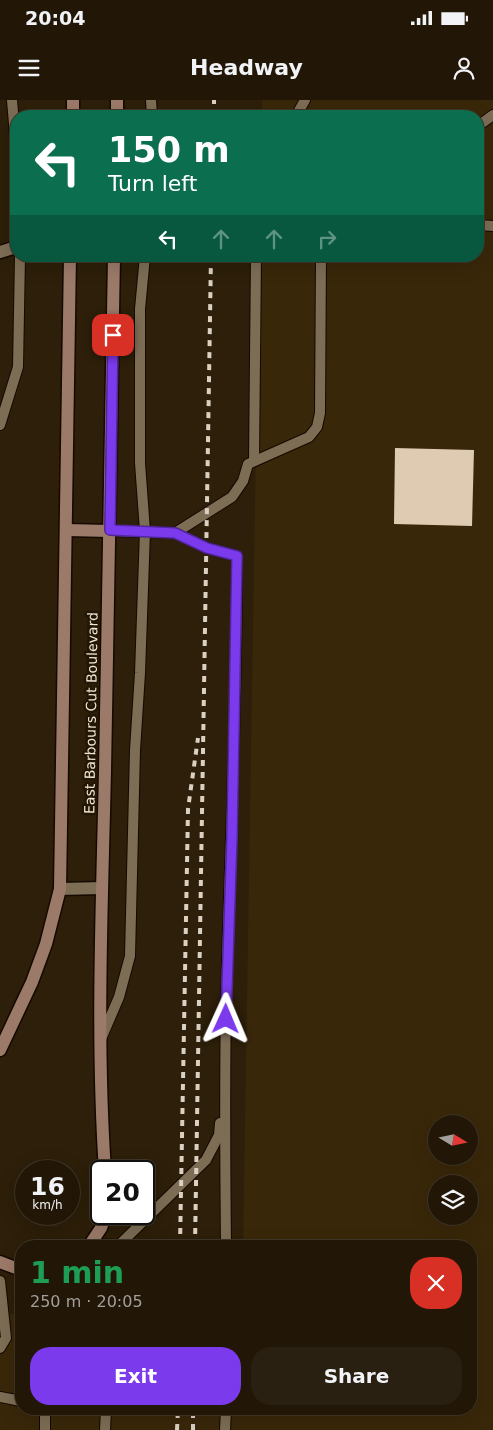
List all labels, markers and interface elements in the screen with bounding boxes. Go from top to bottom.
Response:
text: 20:04 [25,7,85,29]
icon: menu [15,54,43,82]
icon: person [450,54,478,82]
text: Headway [190,55,303,80]
icon: left [25,130,90,195]
text: 150 m [108,130,230,170]
text: Turn left [108,171,197,196]
icon: left [154,225,182,253]
icon: ahead [207,225,235,253]
icon: ahead [260,225,288,253]
icon: right [313,225,341,253]
pin [92,314,134,356]
icon: arrive [99,321,127,349]
street label: East Barbours Cut Boulevard [81,612,101,814]
position arrow [199,992,251,1044]
north arrow [428,1115,478,1165]
map controls [428,1115,478,1225]
speed limit sign: 20 [90,1160,155,1225]
text: 16 [30,1172,65,1201]
button: layers [428,1175,478,1225]
text: km/h [32,1198,63,1212]
text: 1 min [30,1255,124,1290]
button: close [410,1257,462,1309]
text: 250 m · 20:05 [30,1292,143,1311]
button: Exit [30,1347,241,1405]
button: Share [251,1347,462,1405]

